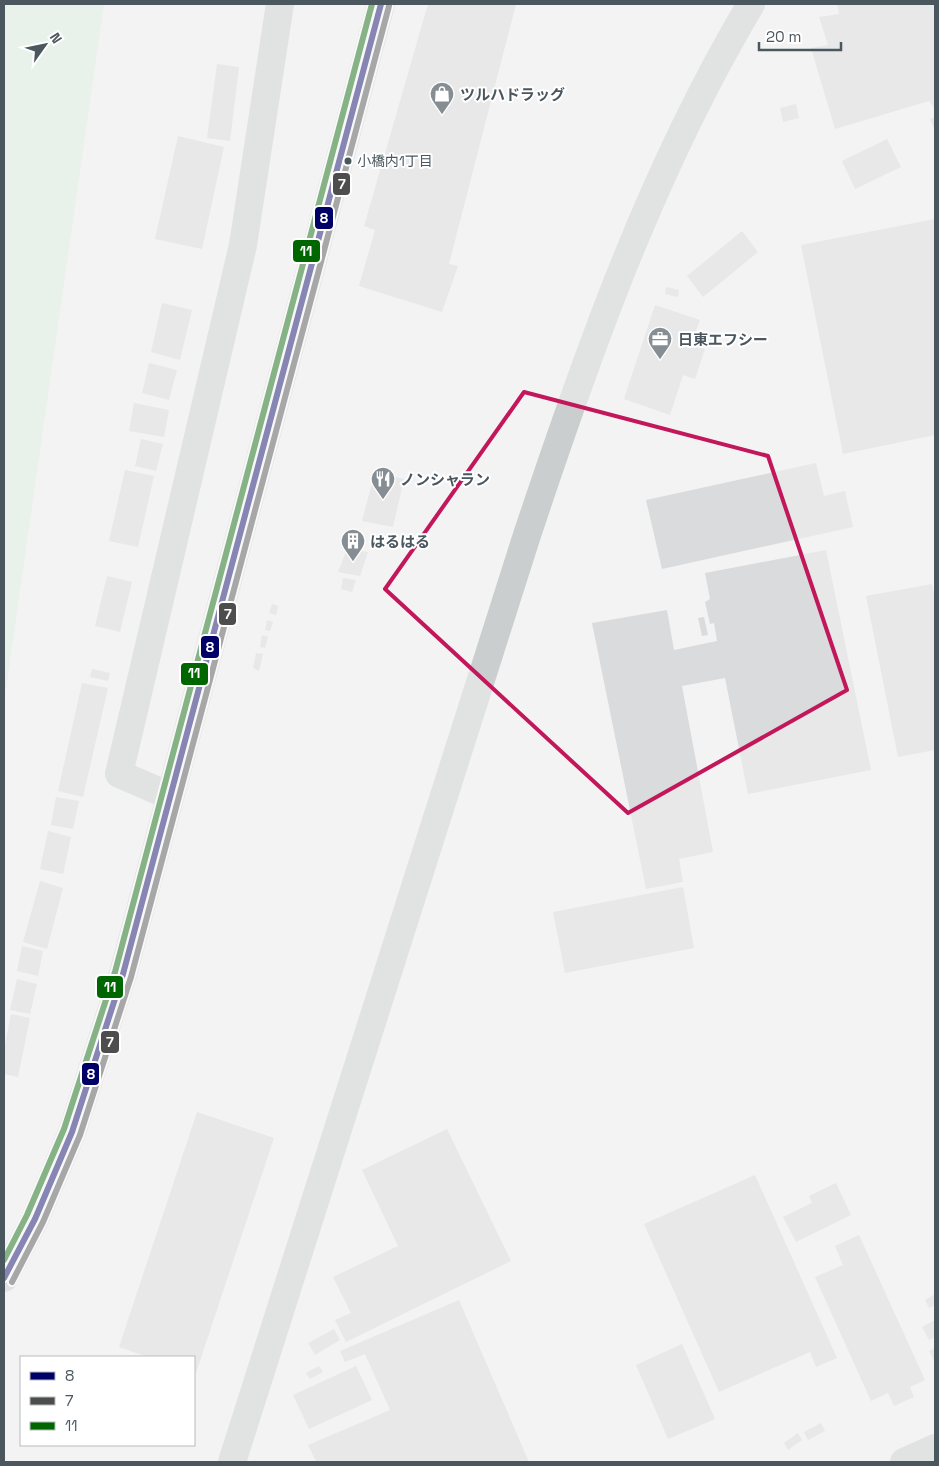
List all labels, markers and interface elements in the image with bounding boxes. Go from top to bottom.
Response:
north arrow [20,20,70,70]
scale bar [759,20,842,52]
text: 20 m [766,27,801,46]
text: N [46,29,66,47]
shop icon: ツルハドラッグ [429,81,455,115]
place label: ツルハドラッグ [460,85,565,104]
place label: 小橋内1丁目 [357,152,433,170]
marker: 小橋内1丁目 [343,156,353,166]
line badge: 7 [332,172,351,196]
text: 7 [338,175,346,193]
line badge: 8 [314,206,334,230]
text: 8 [320,209,329,227]
line badge: 11 [292,239,321,263]
text: 11 [300,242,312,260]
office icon: 日東エフシー [647,326,673,360]
place label: 日東エフシー [678,330,768,349]
restaurant icon: ノンシャラン [370,466,396,500]
place label: ノンシャラン [400,470,490,489]
building icon: はるはる [340,528,366,562]
place label: はるはる [370,532,430,551]
line badge: 7 [218,602,237,626]
text: 7 [224,605,232,623]
line badge: 8 [200,635,220,659]
text: 8 [206,638,215,656]
line badge: 11 [180,662,209,686]
text: 11 [188,664,200,682]
line badge: 11 [96,975,124,999]
text: 11 [104,978,116,996]
line badge: 7 [100,1030,120,1054]
text: 7 [106,1033,114,1051]
line badge: 8 [81,1062,100,1086]
text: 8 [87,1065,96,1083]
legend [20,1356,195,1446]
text: 8 [65,1366,74,1385]
text: 7 [65,1391,73,1410]
text: 11 [65,1416,78,1435]

